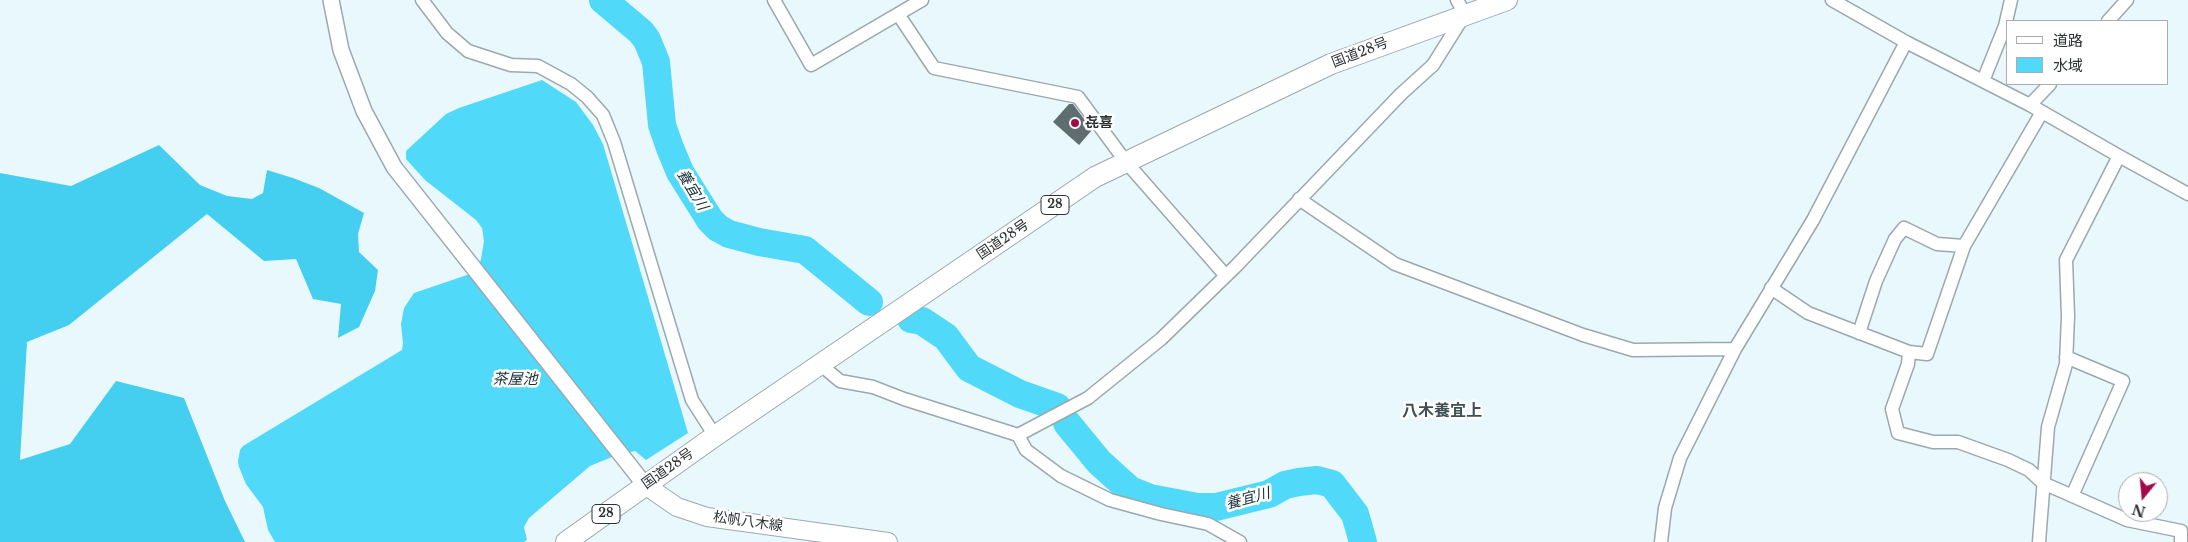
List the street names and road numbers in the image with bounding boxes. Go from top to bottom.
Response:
street label: 国道28号 [1329,35,1391,71]
road number: 28 [1041,196,1069,214]
street label: 国道28号 [974,217,1032,263]
street label: 国道28号 [639,445,697,493]
road number: 28 [592,504,620,524]
street label: 松帆八木線 [712,509,784,535]

